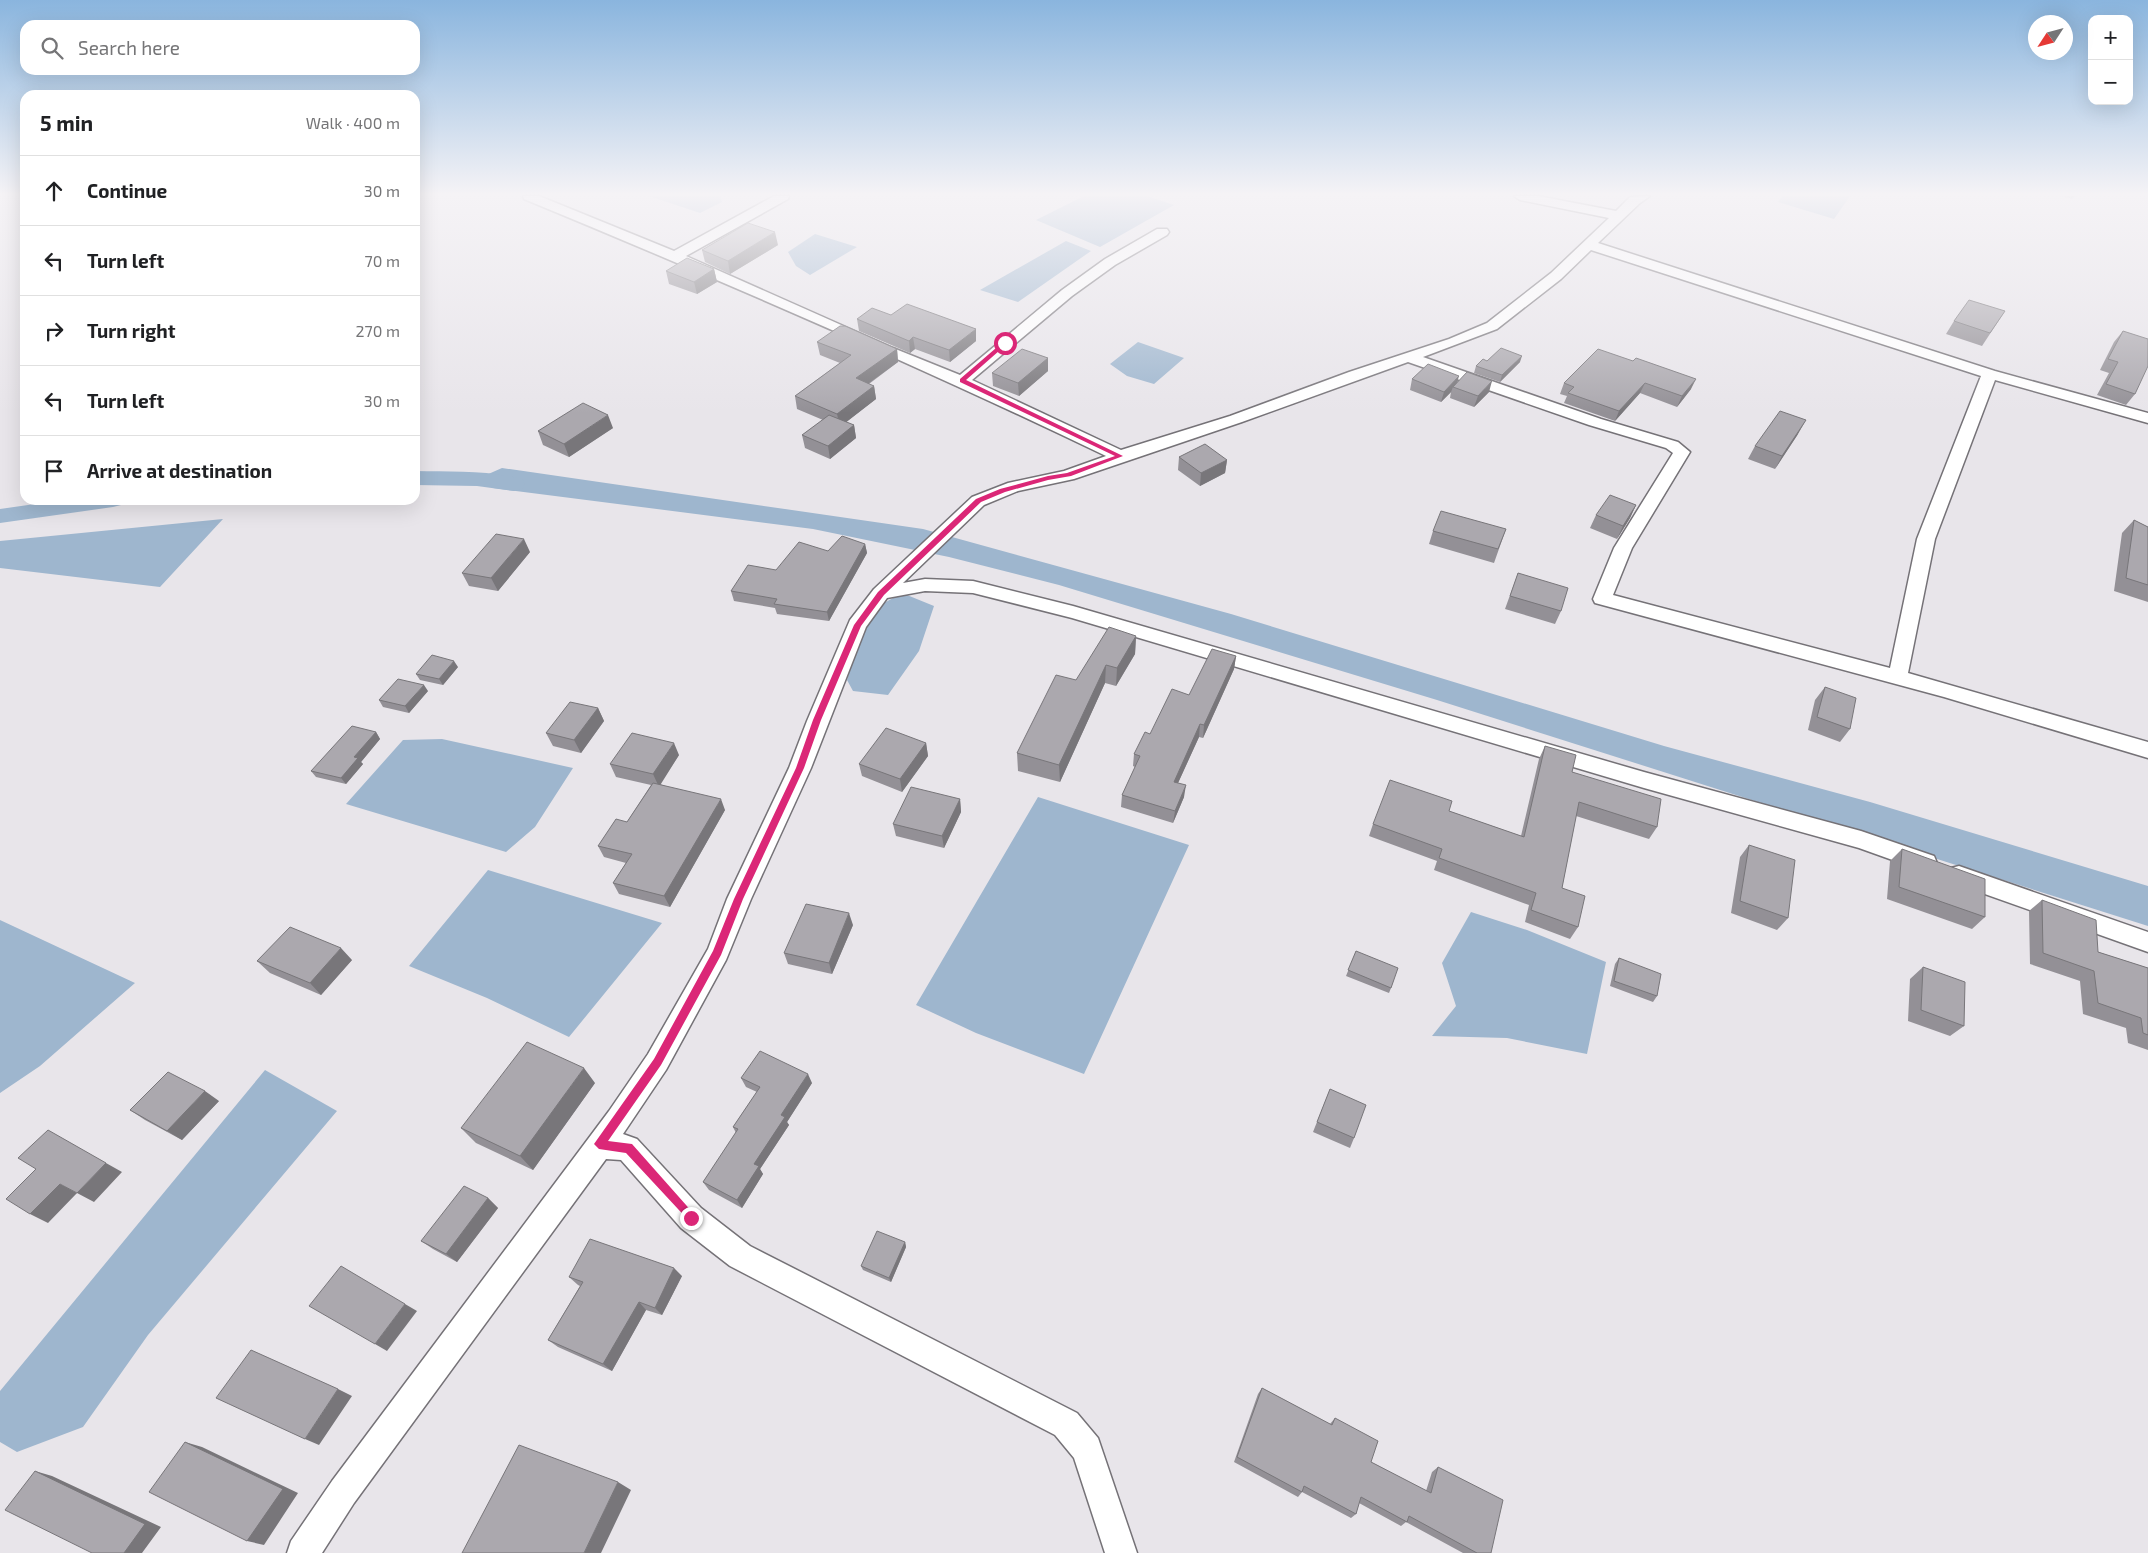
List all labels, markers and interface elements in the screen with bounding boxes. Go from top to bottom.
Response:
north arrow [2028,15,2073,60]
map controls [2088,15,2133,105]
button: + [2088,15,2133,60]
search box [20,20,420,75]
icon: search [38,34,66,62]
text: Search here [78,36,180,59]
button: − [2088,60,2133,105]
text: 5 min [40,110,93,135]
text: Walk · 400 m [306,113,400,132]
icon: ahead [40,177,68,205]
text: Continue [87,179,167,202]
text: 30 m [364,181,400,200]
icon: left [40,247,68,275]
text: Turn left [87,249,164,272]
text: 70 m [365,251,400,270]
icon: right [40,317,68,345]
text: Turn right [87,319,175,342]
text: 270 m [356,321,400,340]
route start [994,332,1017,355]
icon: left [40,387,68,415]
text: Turn left [87,389,164,412]
text: 30 m [364,391,400,410]
icon: arrive [40,457,68,485]
text: Arrive at destination [87,459,272,482]
route end [680,1207,703,1230]

